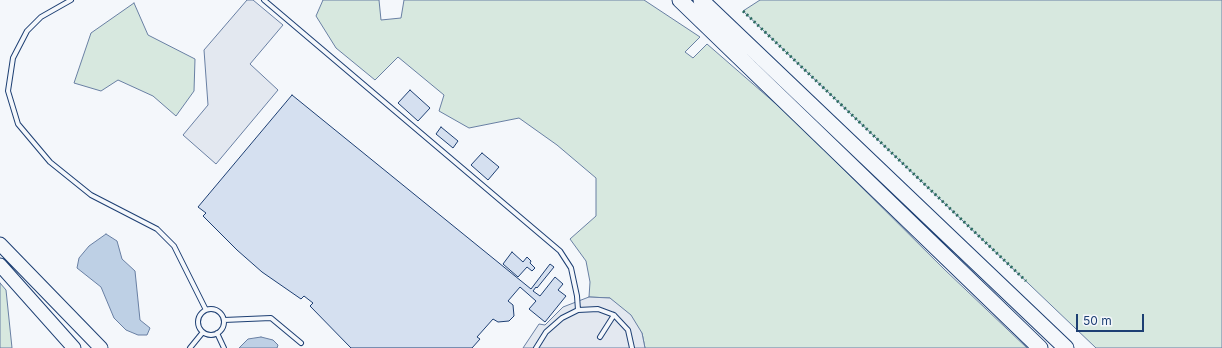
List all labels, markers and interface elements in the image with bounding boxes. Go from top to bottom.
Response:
scale bar [1078,306,1146,332]
text: 50 m [1083,313,1112,328]

